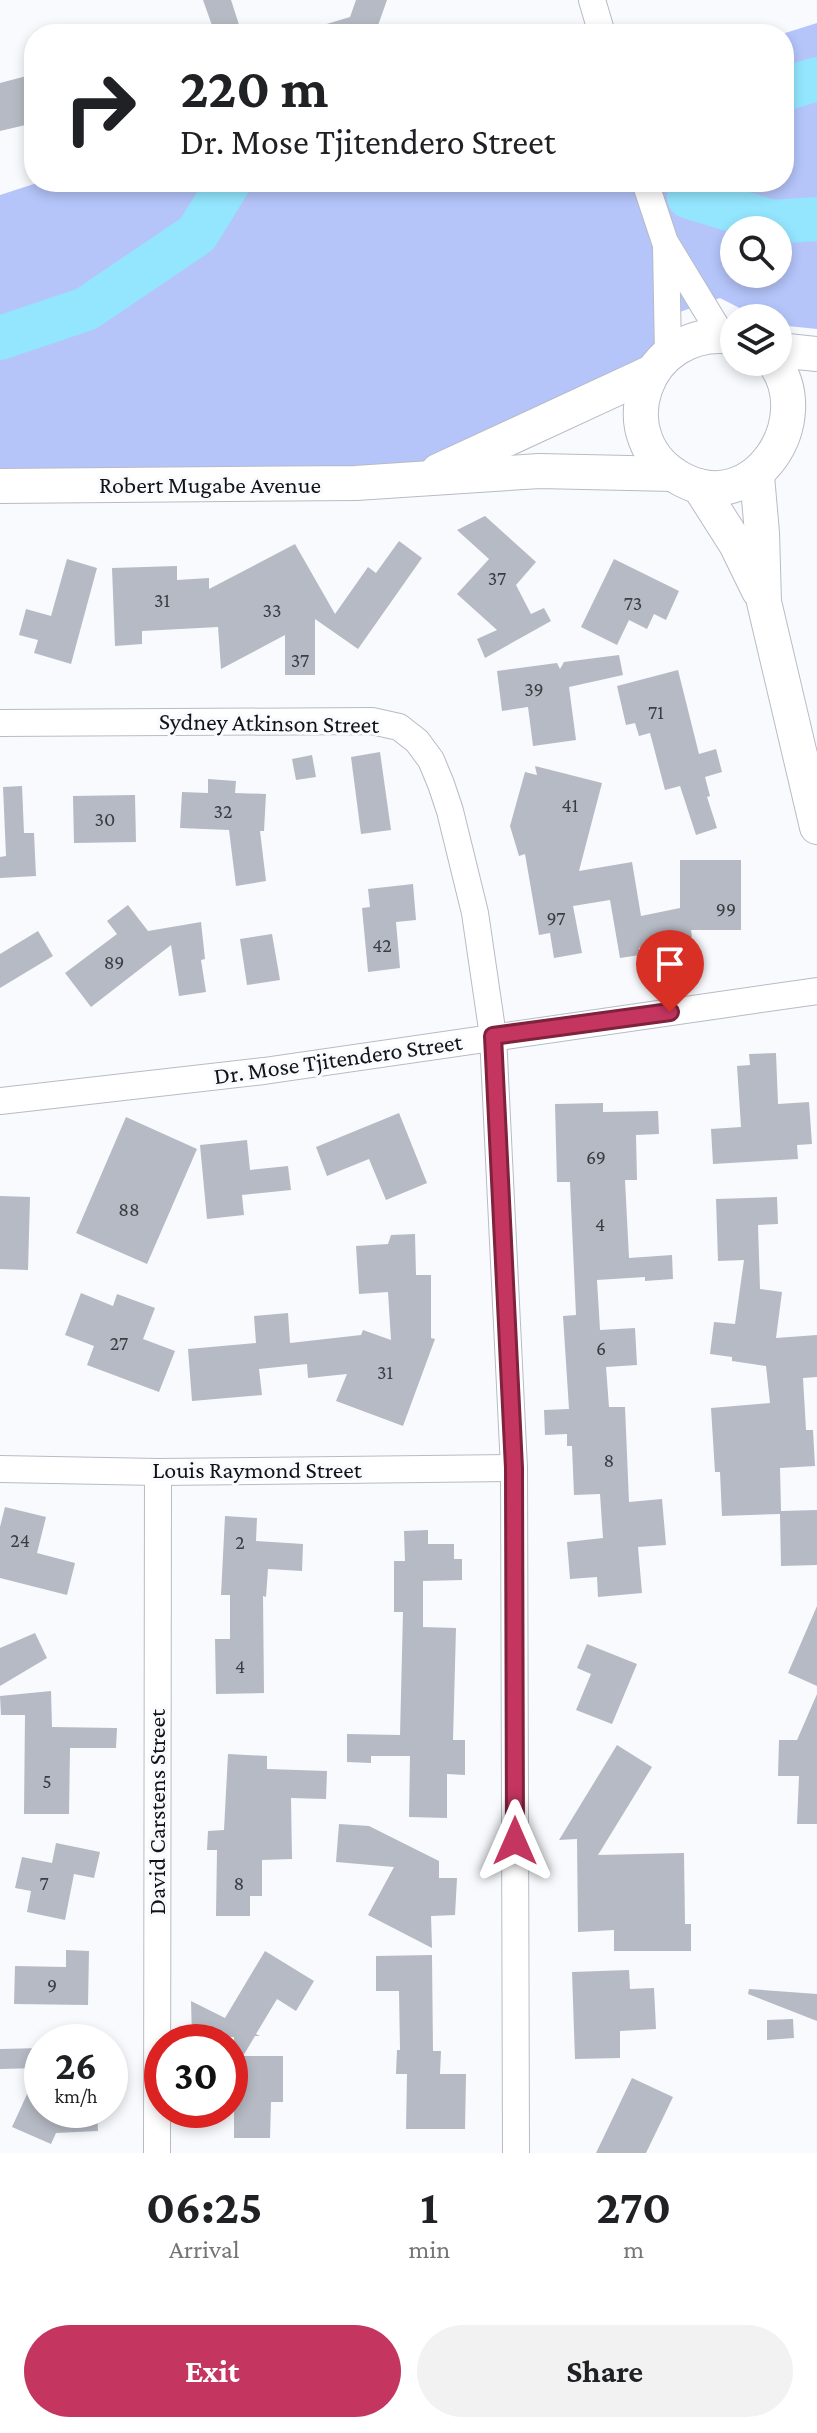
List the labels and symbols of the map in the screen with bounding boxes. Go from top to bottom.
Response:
street label: Robert Mugabe Avenue [99,471,321,498]
house number: 37 [488,567,506,589]
house number: 31 [154,589,170,611]
house number: 73 [624,592,642,614]
house number: 33 [263,599,281,621]
house number: 37 [291,649,309,671]
house number: 39 [524,678,544,700]
house number: 71 [648,701,664,723]
street label: Sydney Atkinson Street [159,707,380,738]
house number: 41 [562,794,578,816]
house number: 32 [214,800,232,822]
house number: 30 [95,808,115,830]
house number: 99 [716,898,736,920]
house number: 97 [547,907,565,929]
pin [636,930,704,1012]
house number: 42 [372,934,392,956]
house number: 89 [104,951,124,973]
street label: Dr. Mose Tjitendero Street [212,1028,465,1089]
house number: 69 [586,1146,606,1168]
house number: 88 [118,1198,140,1220]
house number: 4 [595,1213,605,1235]
house number: 27 [110,1332,128,1354]
house number: 6 [596,1337,606,1359]
house number: 31 [377,1361,393,1383]
house number: 8 [604,1449,614,1471]
street label: Louis Raymond Street [152,1456,363,1483]
house number: 24 [10,1529,30,1551]
house number: 2 [235,1531,245,1553]
house number: 4 [235,1655,245,1677]
street label: David Carstens Street [143,1708,170,1915]
house number: 5 [42,1770,52,1792]
position arrow [473,1799,557,1883]
house number: 7 [39,1872,49,1894]
house number: 8 [234,1872,244,1894]
house number: 9 [47,1974,57,1996]
speed limit sign: 30 [144,2024,248,2128]

